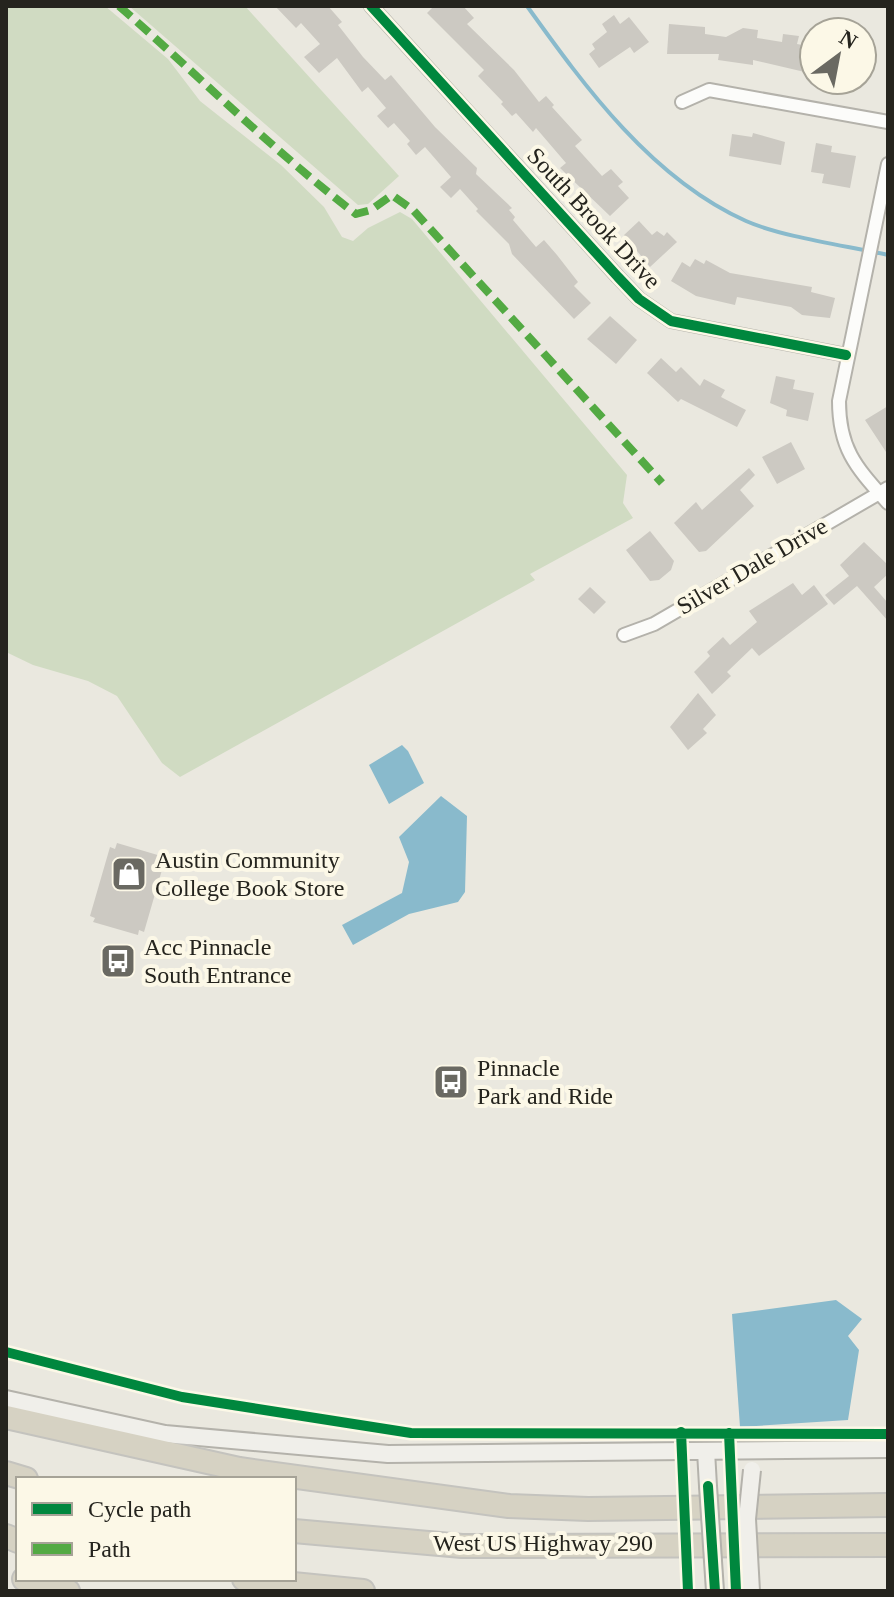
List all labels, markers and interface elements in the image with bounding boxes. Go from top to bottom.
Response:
north arrow [798,16,878,96]
text: N [835,25,862,54]
street label: South Brook Drive [522,142,666,294]
street label: Silver Dale Drive [672,512,832,620]
place label: Austin Community College Book Store [155,847,344,901]
shop icon: Austin Community College Book Store [110,855,148,893]
place label: Acc Pinnacle South Entrance [144,934,291,988]
bus stop icon: Acc Pinnacle South Entrance [99,942,137,980]
place label: Pinnacle Park and Ride [477,1055,613,1109]
bus stop icon: Pinnacle Park and Ride [432,1063,470,1101]
legend [16,1477,296,1581]
text: Cycle path [88,1496,191,1522]
street label: West US Highway 290 [433,1530,653,1556]
text: Path [88,1536,131,1562]

